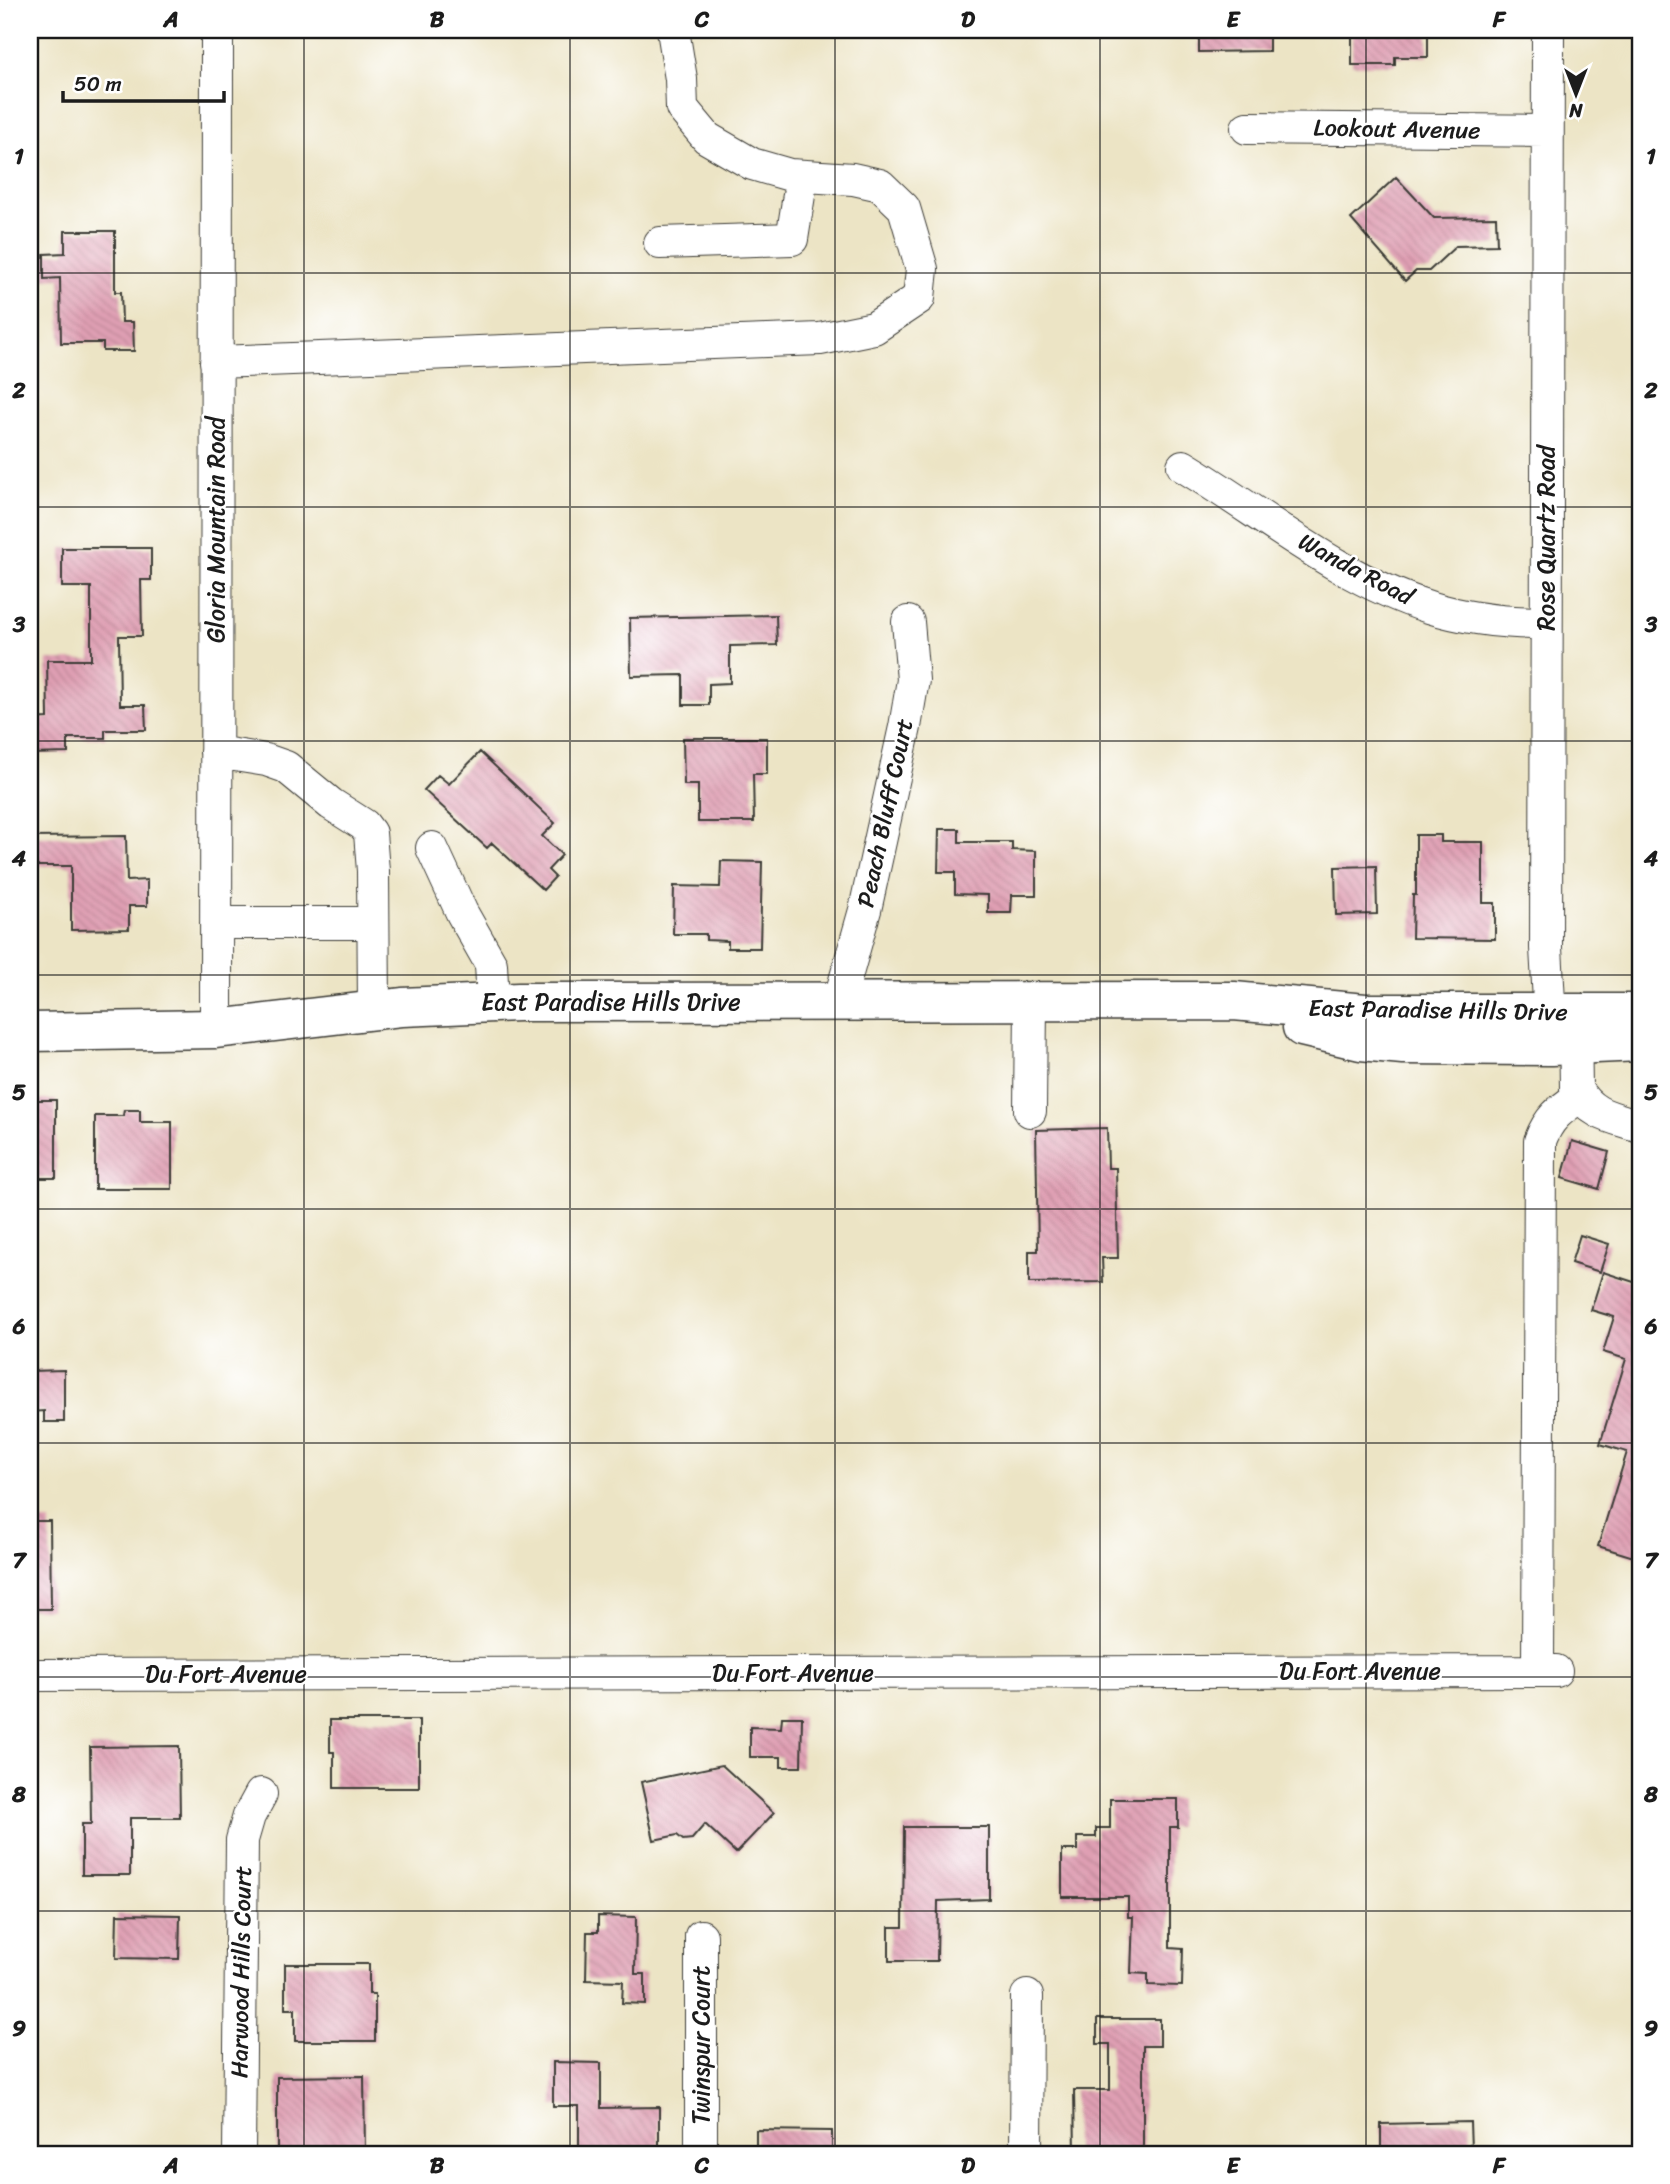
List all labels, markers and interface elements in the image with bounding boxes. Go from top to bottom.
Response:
text: A [162,0,179,40]
text: B [430,0,445,40]
text: C [694,0,710,40]
text: D [961,0,976,40]
text: E [1227,0,1242,40]
text: F [1492,0,1507,40]
scale bar [63,60,224,104]
north arrow [1540,60,1610,130]
text: 50 m [74,65,122,103]
text: N [1569,94,1584,127]
street label: Lookout Avenue [1313,107,1481,151]
text: 1 [14,136,24,177]
text: 1 [1646,136,1656,177]
text: 2 [11,370,26,411]
text: 2 [1643,370,1658,411]
street label: Gloria Mountain Road [195,415,237,643]
street label: Rose Quartz Road [1525,444,1567,631]
street label: Wanda Road [1291,521,1422,618]
text: 3 [12,604,26,645]
text: 3 [1644,604,1658,645]
street label: Peach Bluff Court [844,715,926,911]
text: 4 [11,838,27,879]
text: 4 [1643,838,1659,879]
street label: East Paradise Hills Drive [481,981,741,1023]
street label: East Paradise Hills Drive [1308,987,1568,1033]
text: 5 [12,1072,26,1113]
text: 5 [1644,1072,1658,1113]
text: 6 [11,1306,26,1347]
text: 6 [1643,1306,1658,1347]
text: 7 [12,1540,27,1581]
text: 7 [1644,1540,1659,1581]
street label: Du Fort Avenue [1279,1650,1441,1692]
street label: Du Fort Avenue [712,1652,874,1694]
street label: Du Fort Avenue [145,1653,307,1695]
text: 8 [11,1774,26,1815]
text: 8 [1643,1774,1658,1815]
street label: Harwood Hills Court [218,1866,264,2078]
street label: Twinspur Court [680,1966,722,2124]
text: 9 [12,2008,26,2049]
text: 9 [1644,2008,1658,2049]
text: A [162,2145,179,2184]
text: B [430,2145,445,2184]
text: C [694,2145,710,2184]
text: D [961,2145,976,2184]
text: E [1227,2145,1242,2184]
text: F [1492,2145,1507,2184]

